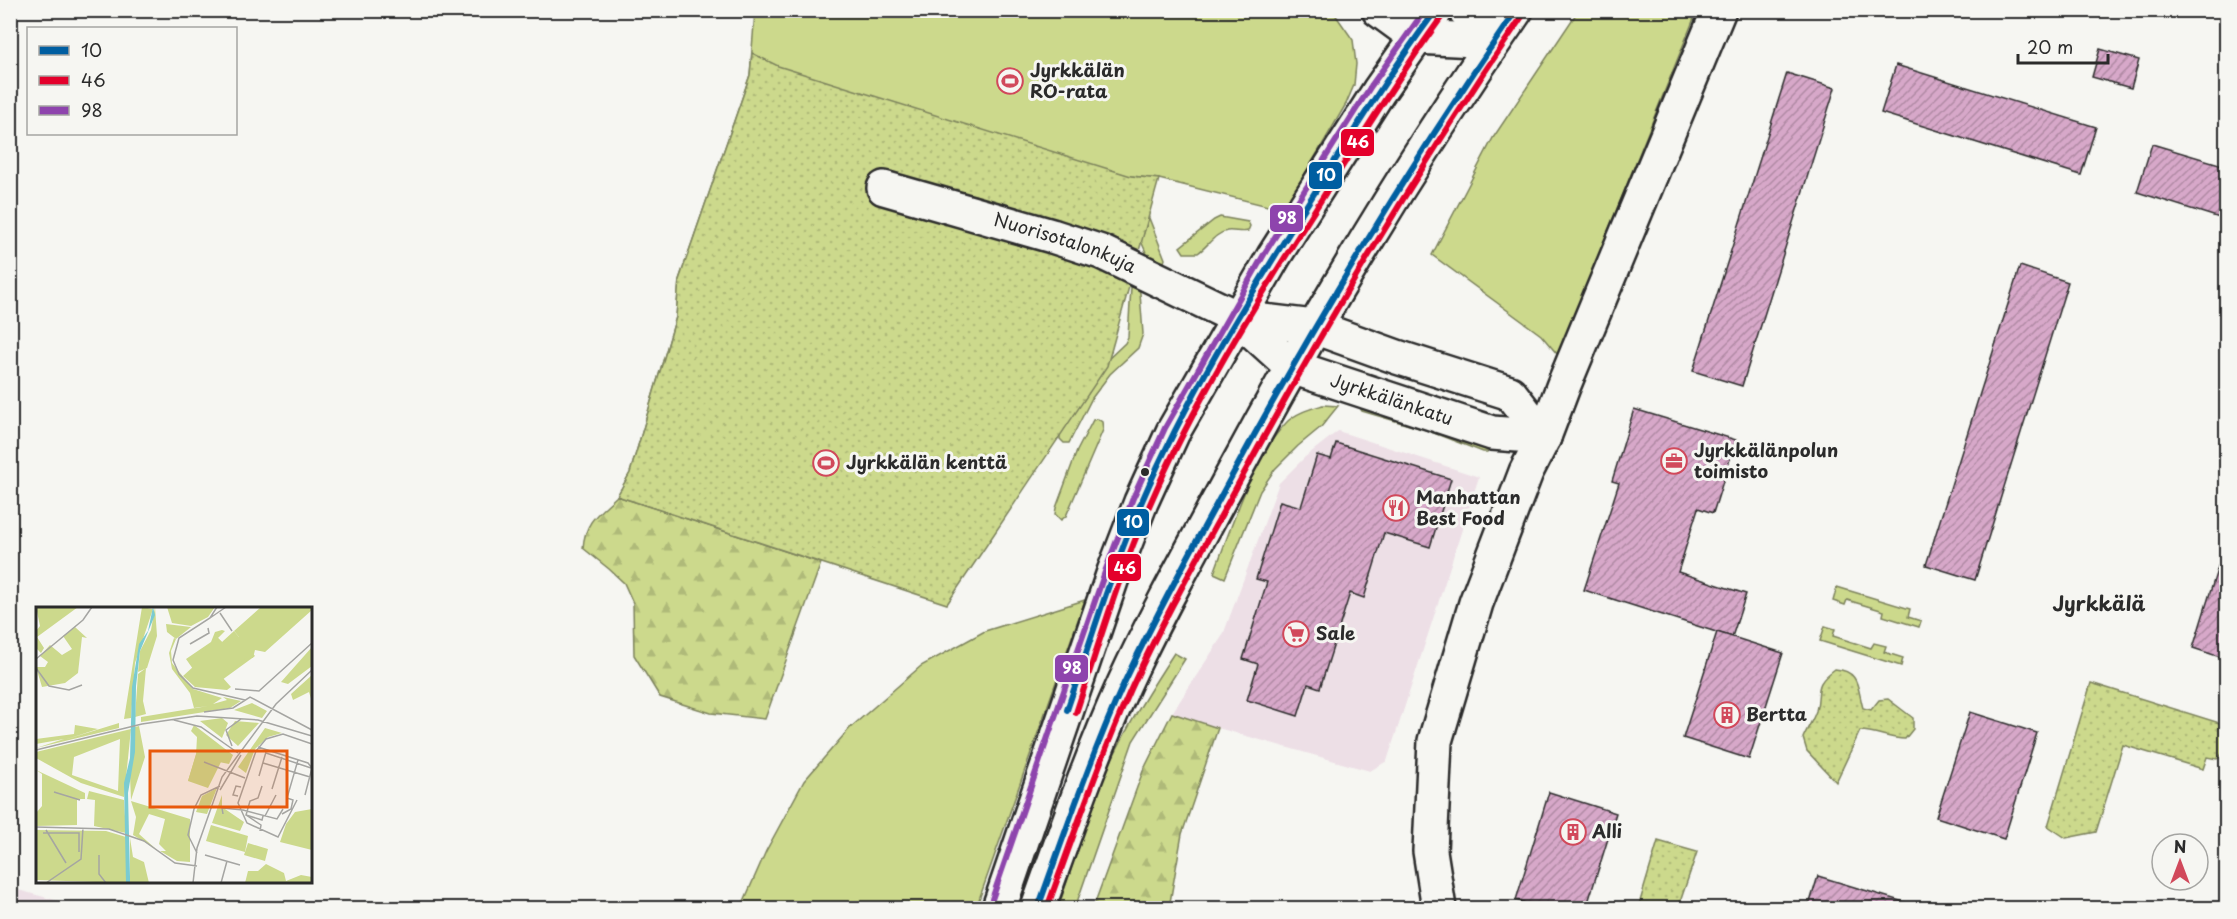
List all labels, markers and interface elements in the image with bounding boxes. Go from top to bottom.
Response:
legend [27,27,237,135]
scale bar [2018,27,2108,65]
text: 20 m [2027,33,2073,60]
text: 10 [81,36,102,63]
place label: Jyrkkälän RO-rata [1030,56,1125,104]
text: 46 [81,66,106,93]
sports icon: Jyrkkälän RO-rata [995,66,1025,96]
text: 98 [81,96,103,123]
line badge: 46 [1340,128,1375,157]
text: 46 [1347,129,1369,153]
line badge: 10 [1308,161,1343,190]
text: 10 [1316,162,1336,186]
line badge: 98 [1269,204,1304,233]
street label: Nuorisotalonkuja [991,205,1142,279]
text: 98 [1277,205,1297,229]
street label: Jyrkkälänkatu [1327,366,1457,431]
place label: Jyrkkälänpolun toimisto [1694,436,1838,484]
office icon: Jyrkkälänpolun toimisto [1659,446,1689,476]
sports icon: Jyrkkälän kenttä [811,448,841,478]
place label: Jyrkkälän kenttä [846,448,1007,475]
unlabelled marker [1139,466,1151,478]
place label: Manhattan Best Food [1416,483,1521,531]
restaurant icon: Manhattan Best Food [1381,493,1411,523]
line badge: 10 [1116,508,1150,537]
text: 10 [1123,509,1143,533]
line badge: 46 [1107,553,1142,582]
text: 46 [1114,555,1136,579]
district label: Jyrkkälä [2052,588,2146,618]
inset map [36,607,312,883]
supermarket icon: Sale [1281,619,1311,649]
place label: Sale [1316,619,1355,646]
line badge: 98 [1054,654,1089,683]
text: 98 [1062,655,1082,679]
building icon: Bertta [1712,700,1742,730]
place label: Bertta [1746,700,1807,727]
building icon: Alli [1558,817,1588,847]
place label: Alli [1591,817,1622,844]
north arrow [2150,832,2210,892]
text: N [2174,834,2186,858]

